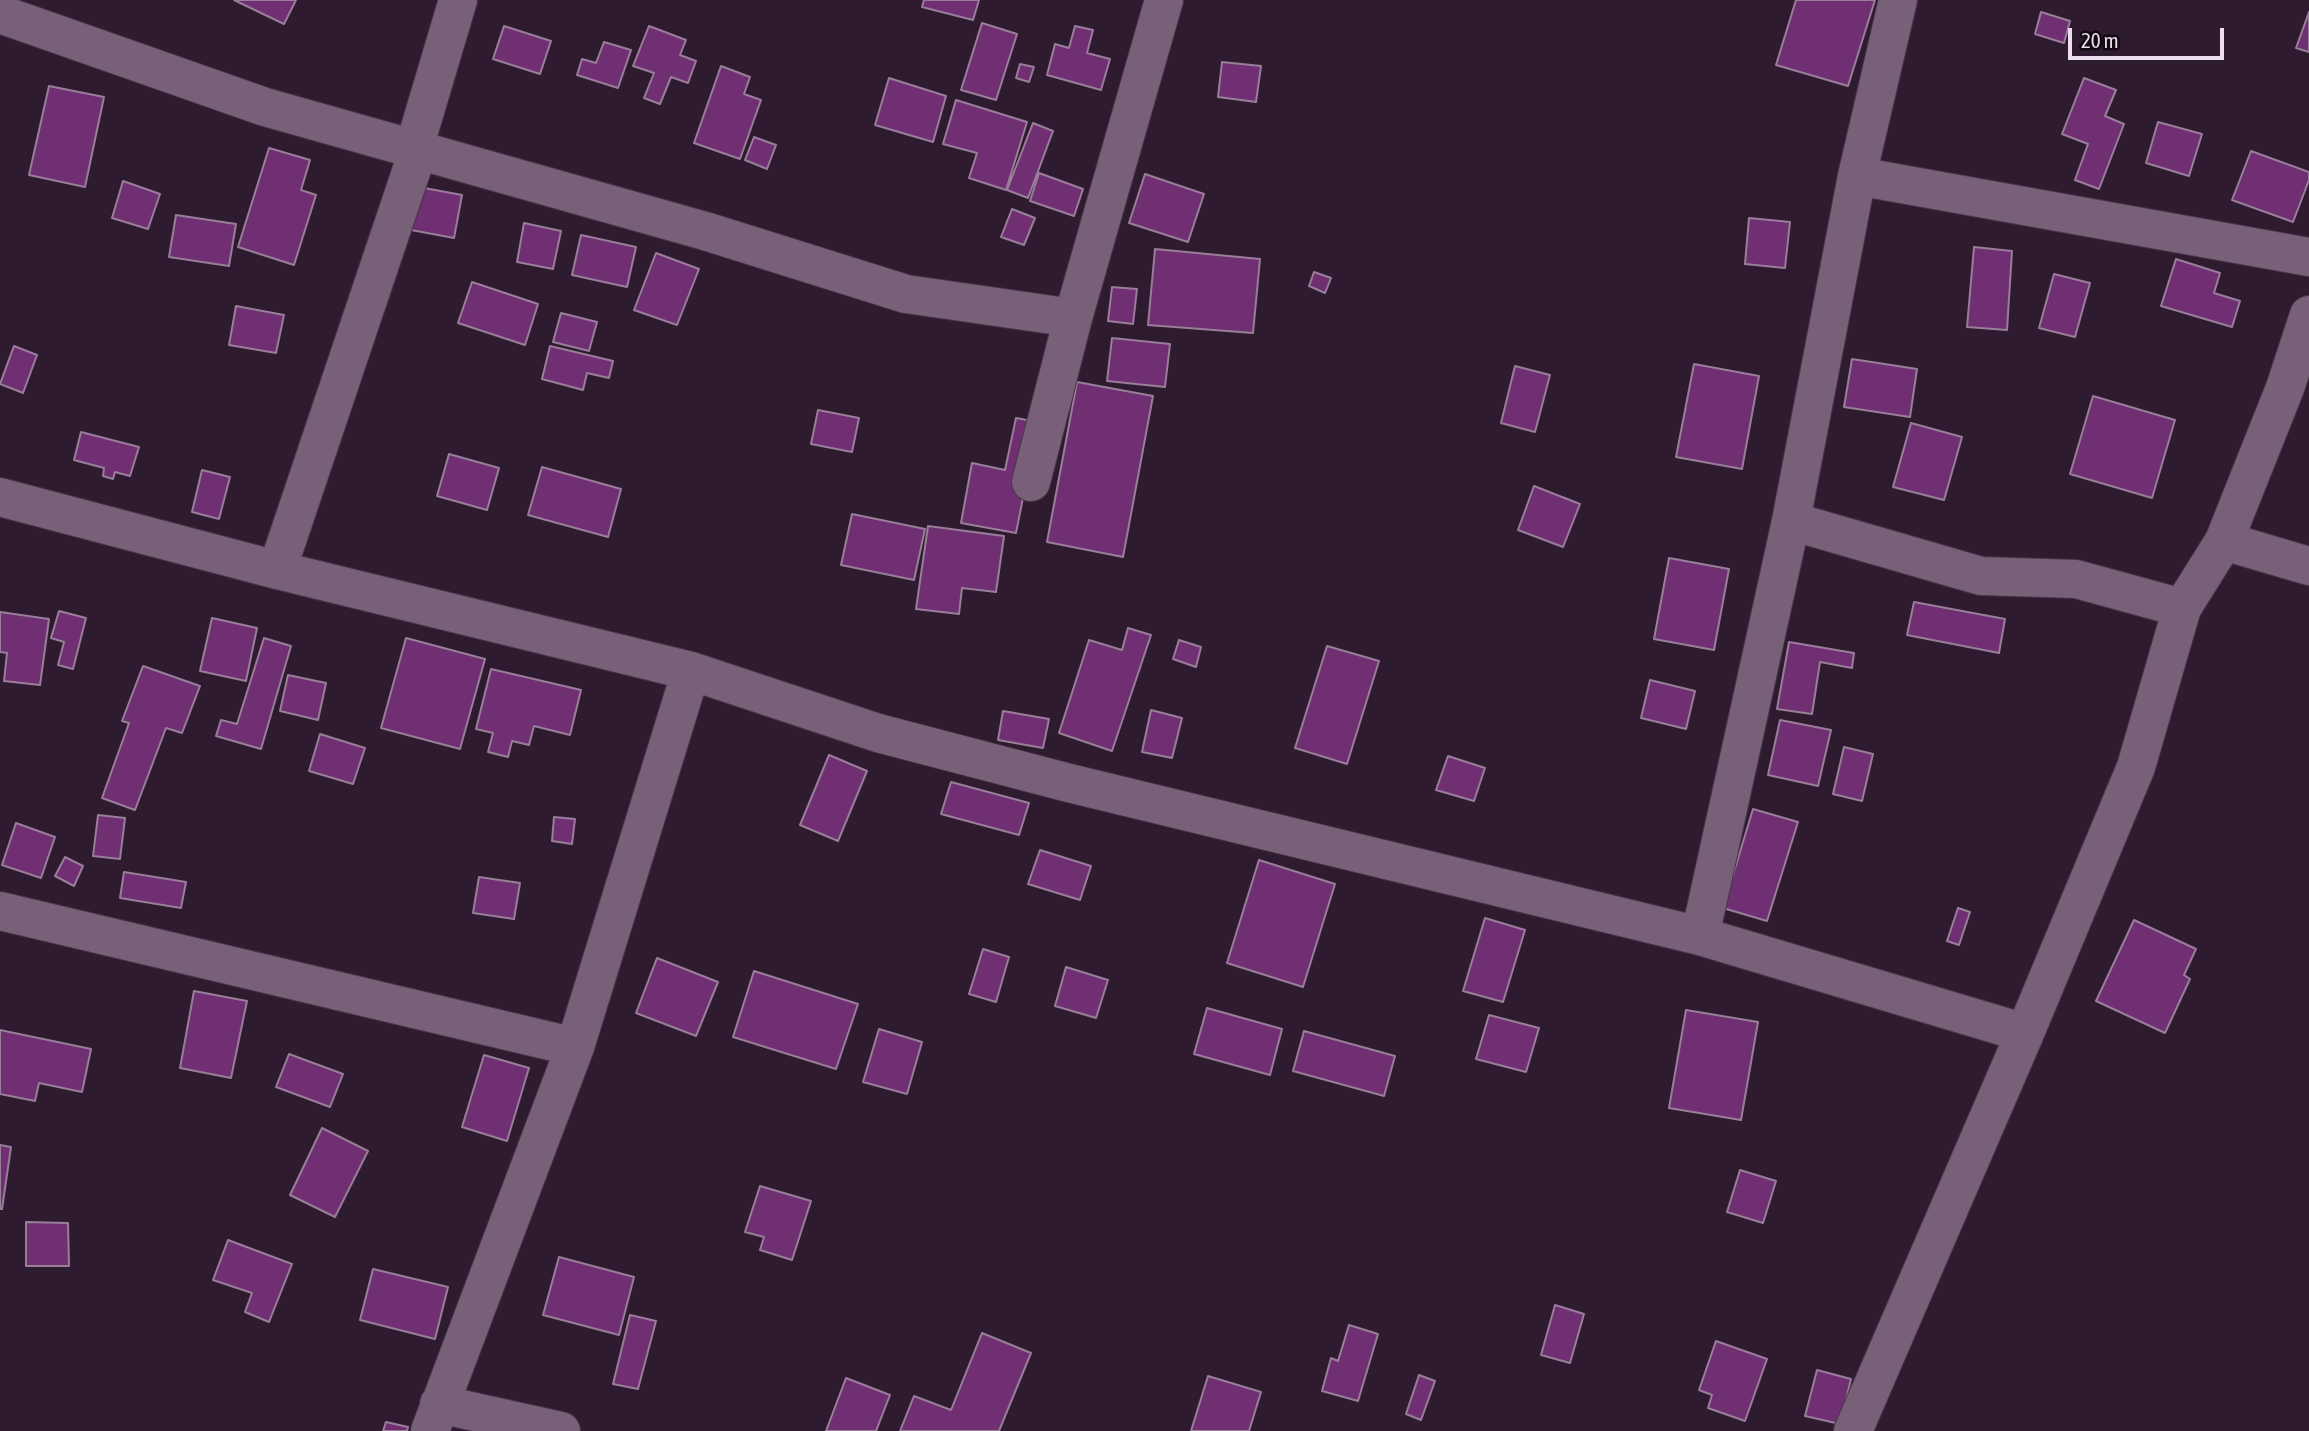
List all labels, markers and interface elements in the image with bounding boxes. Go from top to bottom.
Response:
scale bar [2071,14,2227,58]
text: 20 m [2081,28,2119,52]

